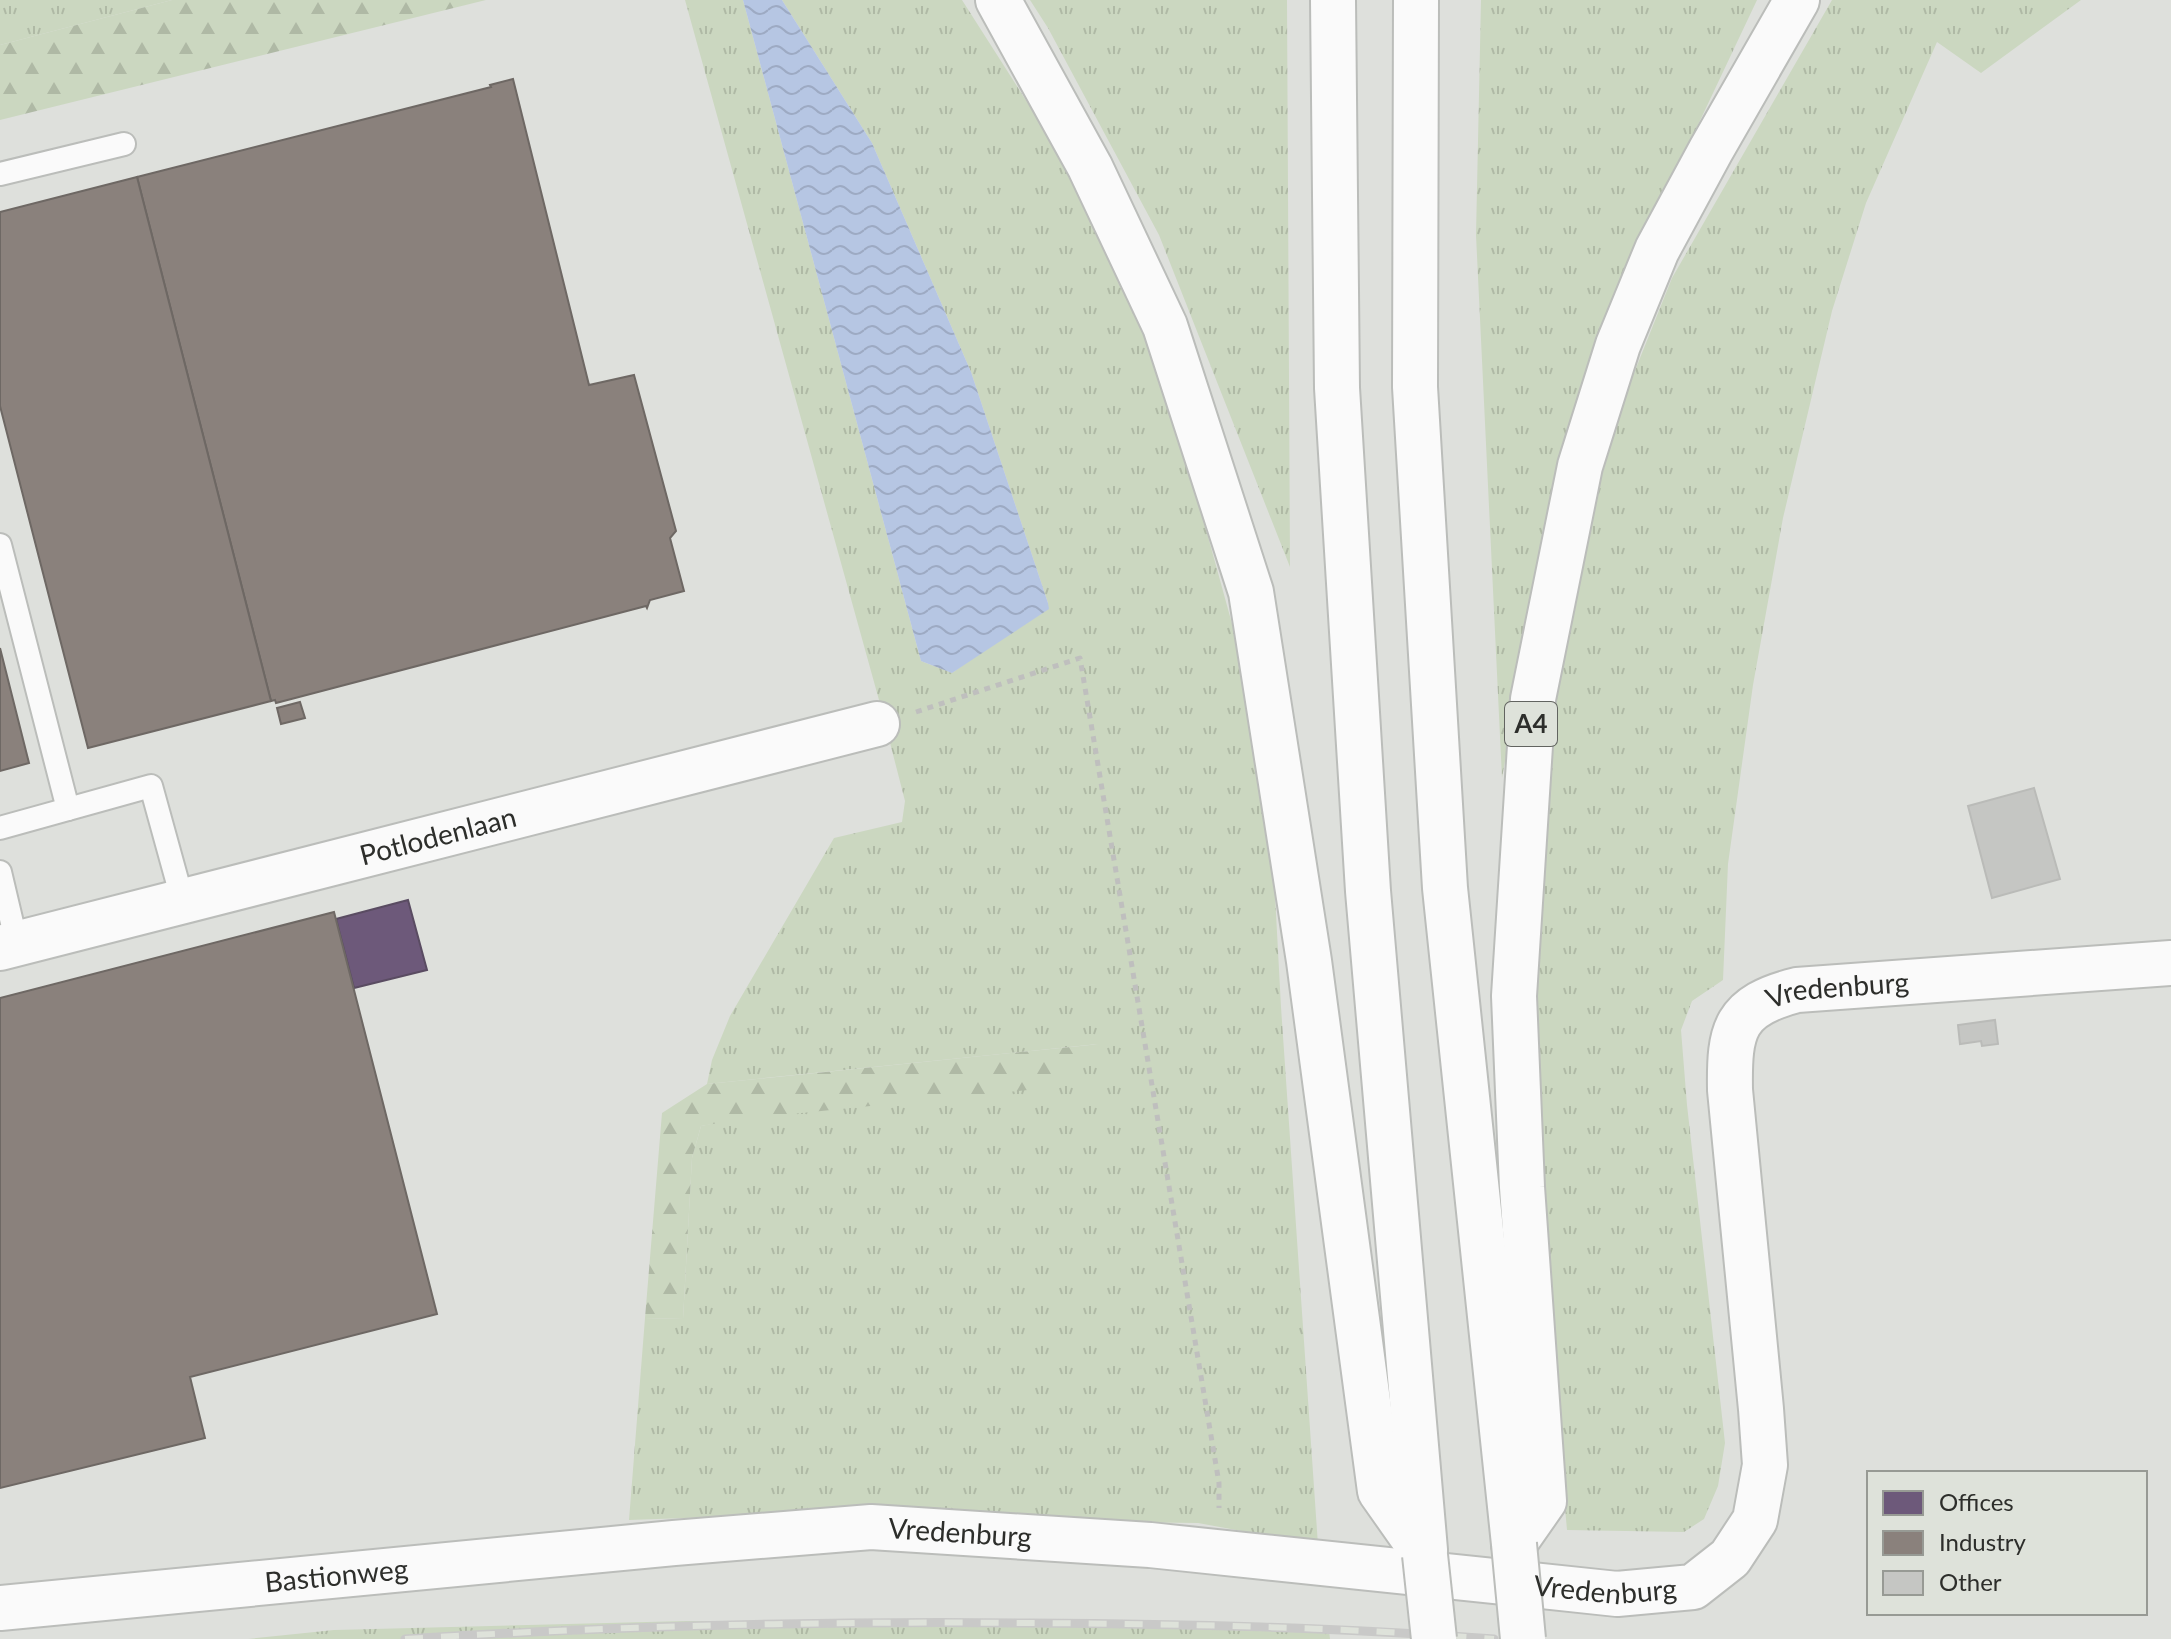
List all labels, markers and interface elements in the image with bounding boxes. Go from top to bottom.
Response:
road number: A4 [1505,702,1557,746]
street label: Potlodenlaan [356,799,520,871]
street label: Vredenburg [1761,964,1910,1015]
legend [1867,1471,2147,1615]
text: Offices [1939,1487,2014,1516]
street label: Vredenburg [887,1510,1033,1553]
text: Industry [1939,1527,2026,1556]
street label: Bastionweg [263,1551,410,1598]
street label: Vredenburg [1532,1567,1678,1610]
text: Other [1939,1567,2002,1596]

